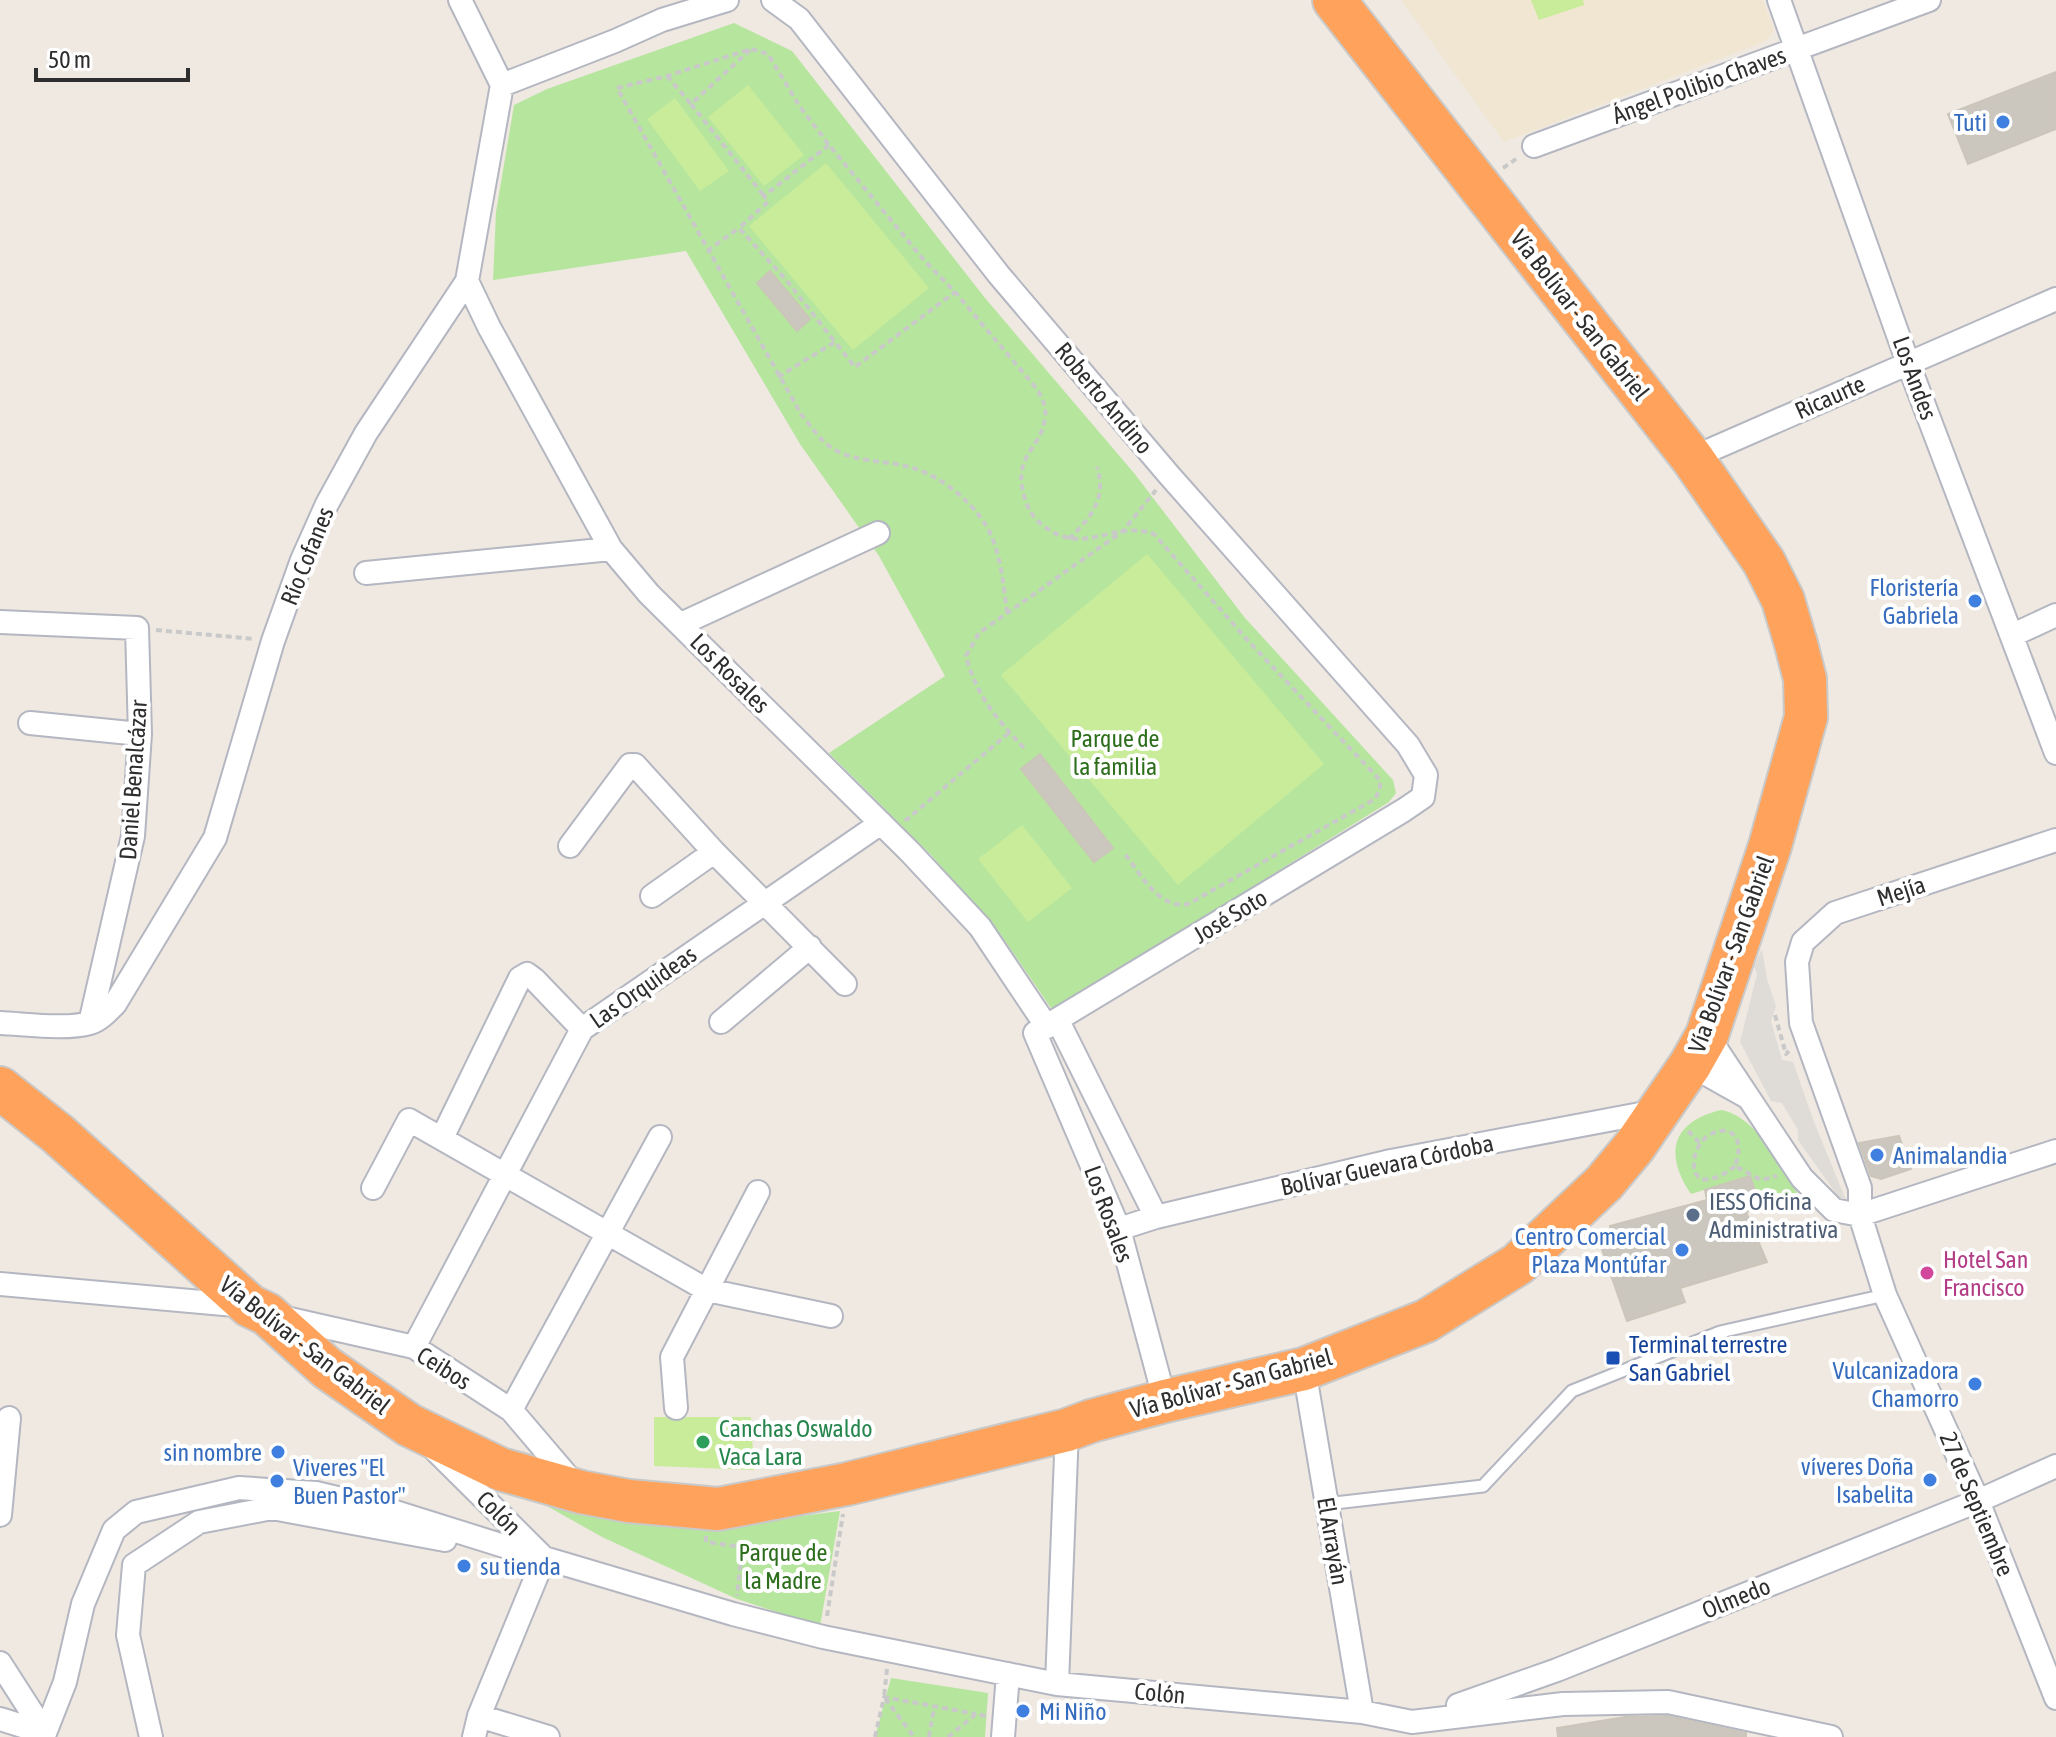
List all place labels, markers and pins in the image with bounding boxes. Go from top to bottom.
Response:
place label: Tuti [1954,109,1987,136]
marker: Tuti [1994,113,2012,131]
place label: Floristería Gabriela [1870,574,1959,629]
marker: Floristería Gabriela [1966,592,1984,610]
place label: Animalandia [1893,1142,2008,1169]
marker: Animalandia [1868,1146,1886,1164]
place label: IESS Oficina Administrativa [1709,1188,1838,1243]
marker: IESS Oficina Administrativa [1684,1206,1702,1224]
place label: Centro Comercial Plaza Montúfar [1515,1223,1667,1278]
marker: Centro Comercial Plaza Montúfar [1673,1241,1691,1259]
place label: Hotel San Francisco [1943,1246,2028,1301]
marker: Hotel San Francisco [1918,1264,1936,1282]
place label: Terminal terrestre San Gabriel [1629,1331,1787,1386]
marker: Terminal terrestre San Gabriel [1604,1349,1622,1367]
place label: Vulcanizadora Chamorro [1832,1357,1959,1412]
marker: Vulcanizadora Chamorro [1966,1375,1984,1393]
place label: Canchas Oswaldo Vaca Lara [719,1415,873,1470]
marker: Canchas Oswaldo Vaca Lara [694,1433,712,1451]
place label: sin nombre [164,1439,262,1466]
marker: sin nombre [269,1443,287,1461]
place label: víveres Doña Isabelita [1801,1453,1914,1508]
place label: Viveres "El Buen Pastor" [293,1454,406,1509]
marker: víveres Doña Isabelita [1921,1471,1939,1489]
marker: Viveres "El Buen Pastor" [268,1472,286,1490]
place label: su tienda [480,1553,561,1580]
marker: su tienda [455,1557,473,1575]
place label: Mi Niño [1039,1698,1107,1725]
marker: Mi Niño [1014,1702,1032,1720]

